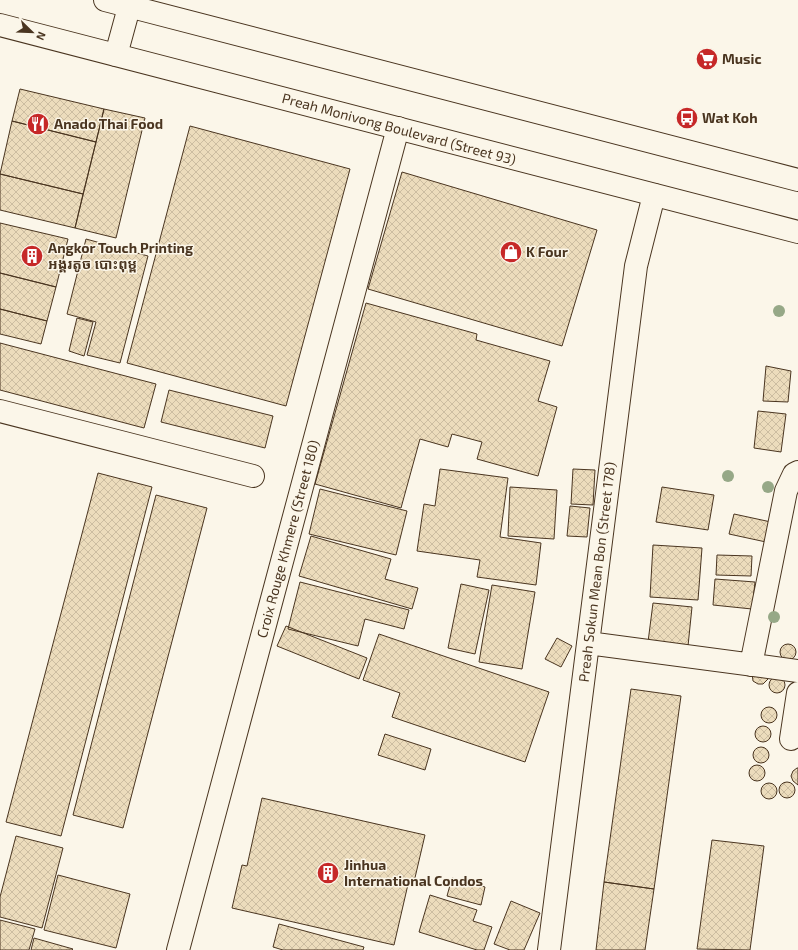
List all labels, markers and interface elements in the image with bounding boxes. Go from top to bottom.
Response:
north arrow [12,12,52,52]
text: N [34,30,49,42]
supermarket icon: Music [694,46,720,72]
place label: Music [722,50,762,67]
street label: Preah Monivong Boulevard (Street 93) [280,89,518,168]
bus stop icon: Wat Koh [674,105,700,131]
place label: Wat Koh [702,109,758,126]
restaurant icon: Anado Thai Food [25,111,51,137]
place label: Anado Thai Food [54,115,163,132]
place label: Angkor Touch Printing អង្គរតូច បោះពុម្ព [48,239,193,273]
shop icon: K Four [498,239,524,265]
building icon: Angkor Touch Printing អង្គរតូច បោះពុម្ព [19,243,45,269]
place label: K Four [526,243,568,260]
street label: Croix Rouge Khmere (Street 180) [253,438,322,640]
street label: Preah Sokun Mean Bon (Street 178) [575,461,618,683]
place label: Jinhua International Condos [344,856,483,889]
building icon: Jinhua International Condos [315,860,341,886]

